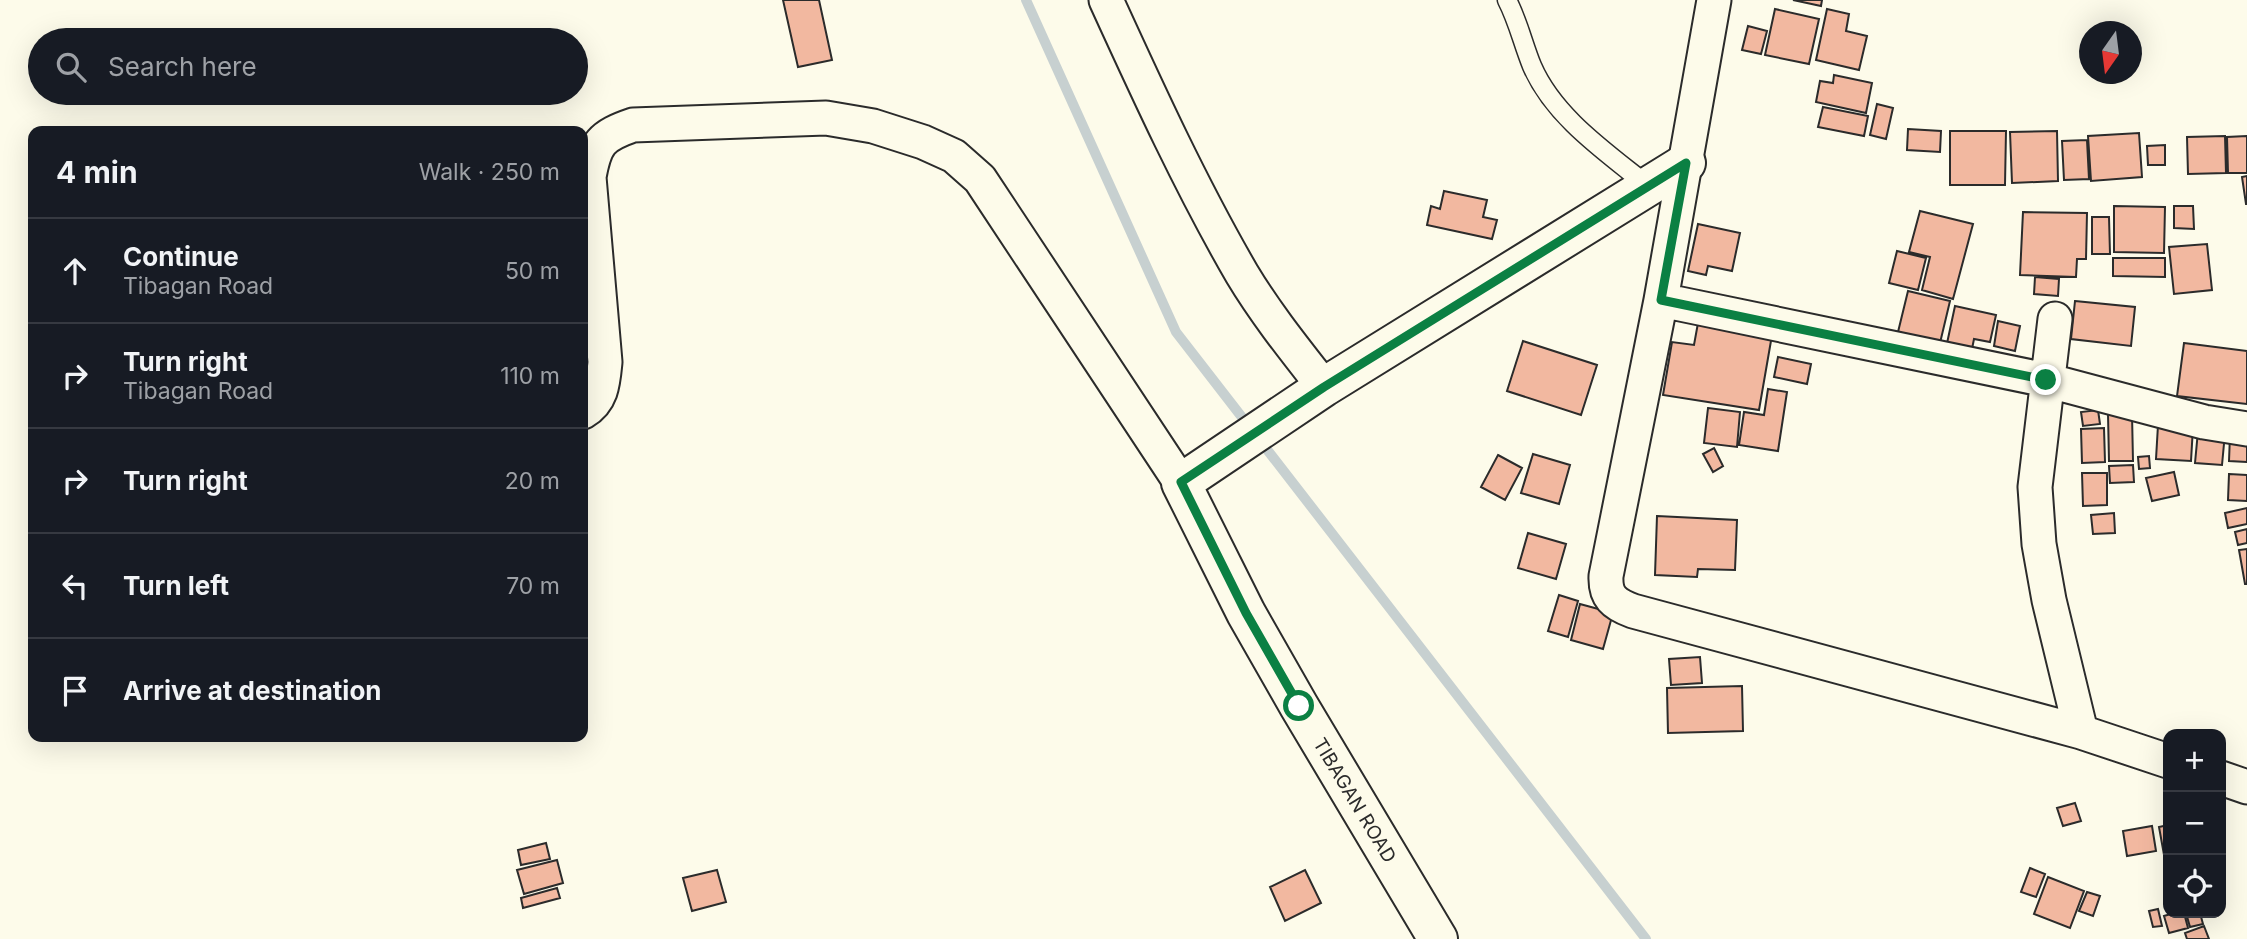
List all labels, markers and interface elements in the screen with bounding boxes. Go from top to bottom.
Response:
north arrow [2079,21,2142,84]
search box [28,28,588,105]
icon: search [52,48,90,86]
text: Search here [108,51,257,82]
text: 4 min [56,154,138,190]
text: Walk · 250 m [419,158,560,186]
text: Continue [123,241,239,272]
icon: ahead [56,252,94,290]
text: 50 m [505,257,560,285]
text: Tibagan Road [123,272,273,300]
text: Turn right [123,346,248,377]
icon: right [56,357,94,395]
text: 110 m [500,362,560,390]
route end [2030,364,2061,395]
text: Tibagan Road [123,377,273,405]
icon: right [56,462,94,500]
text: Turn right [123,465,248,496]
text: 20 m [505,467,560,495]
icon: left [56,567,94,605]
text: Turn left [123,570,229,601]
text: 70 m [506,572,560,600]
icon: arrive [56,672,94,710]
text: Arrive at destination [123,675,382,706]
route start [1283,690,1314,721]
map controls [2163,729,2226,918]
button: + [2163,729,2226,792]
street label: TIBAGAN ROAD [1308,734,1401,867]
button: − [2163,792,2226,855]
button: locate [2163,855,2226,918]

